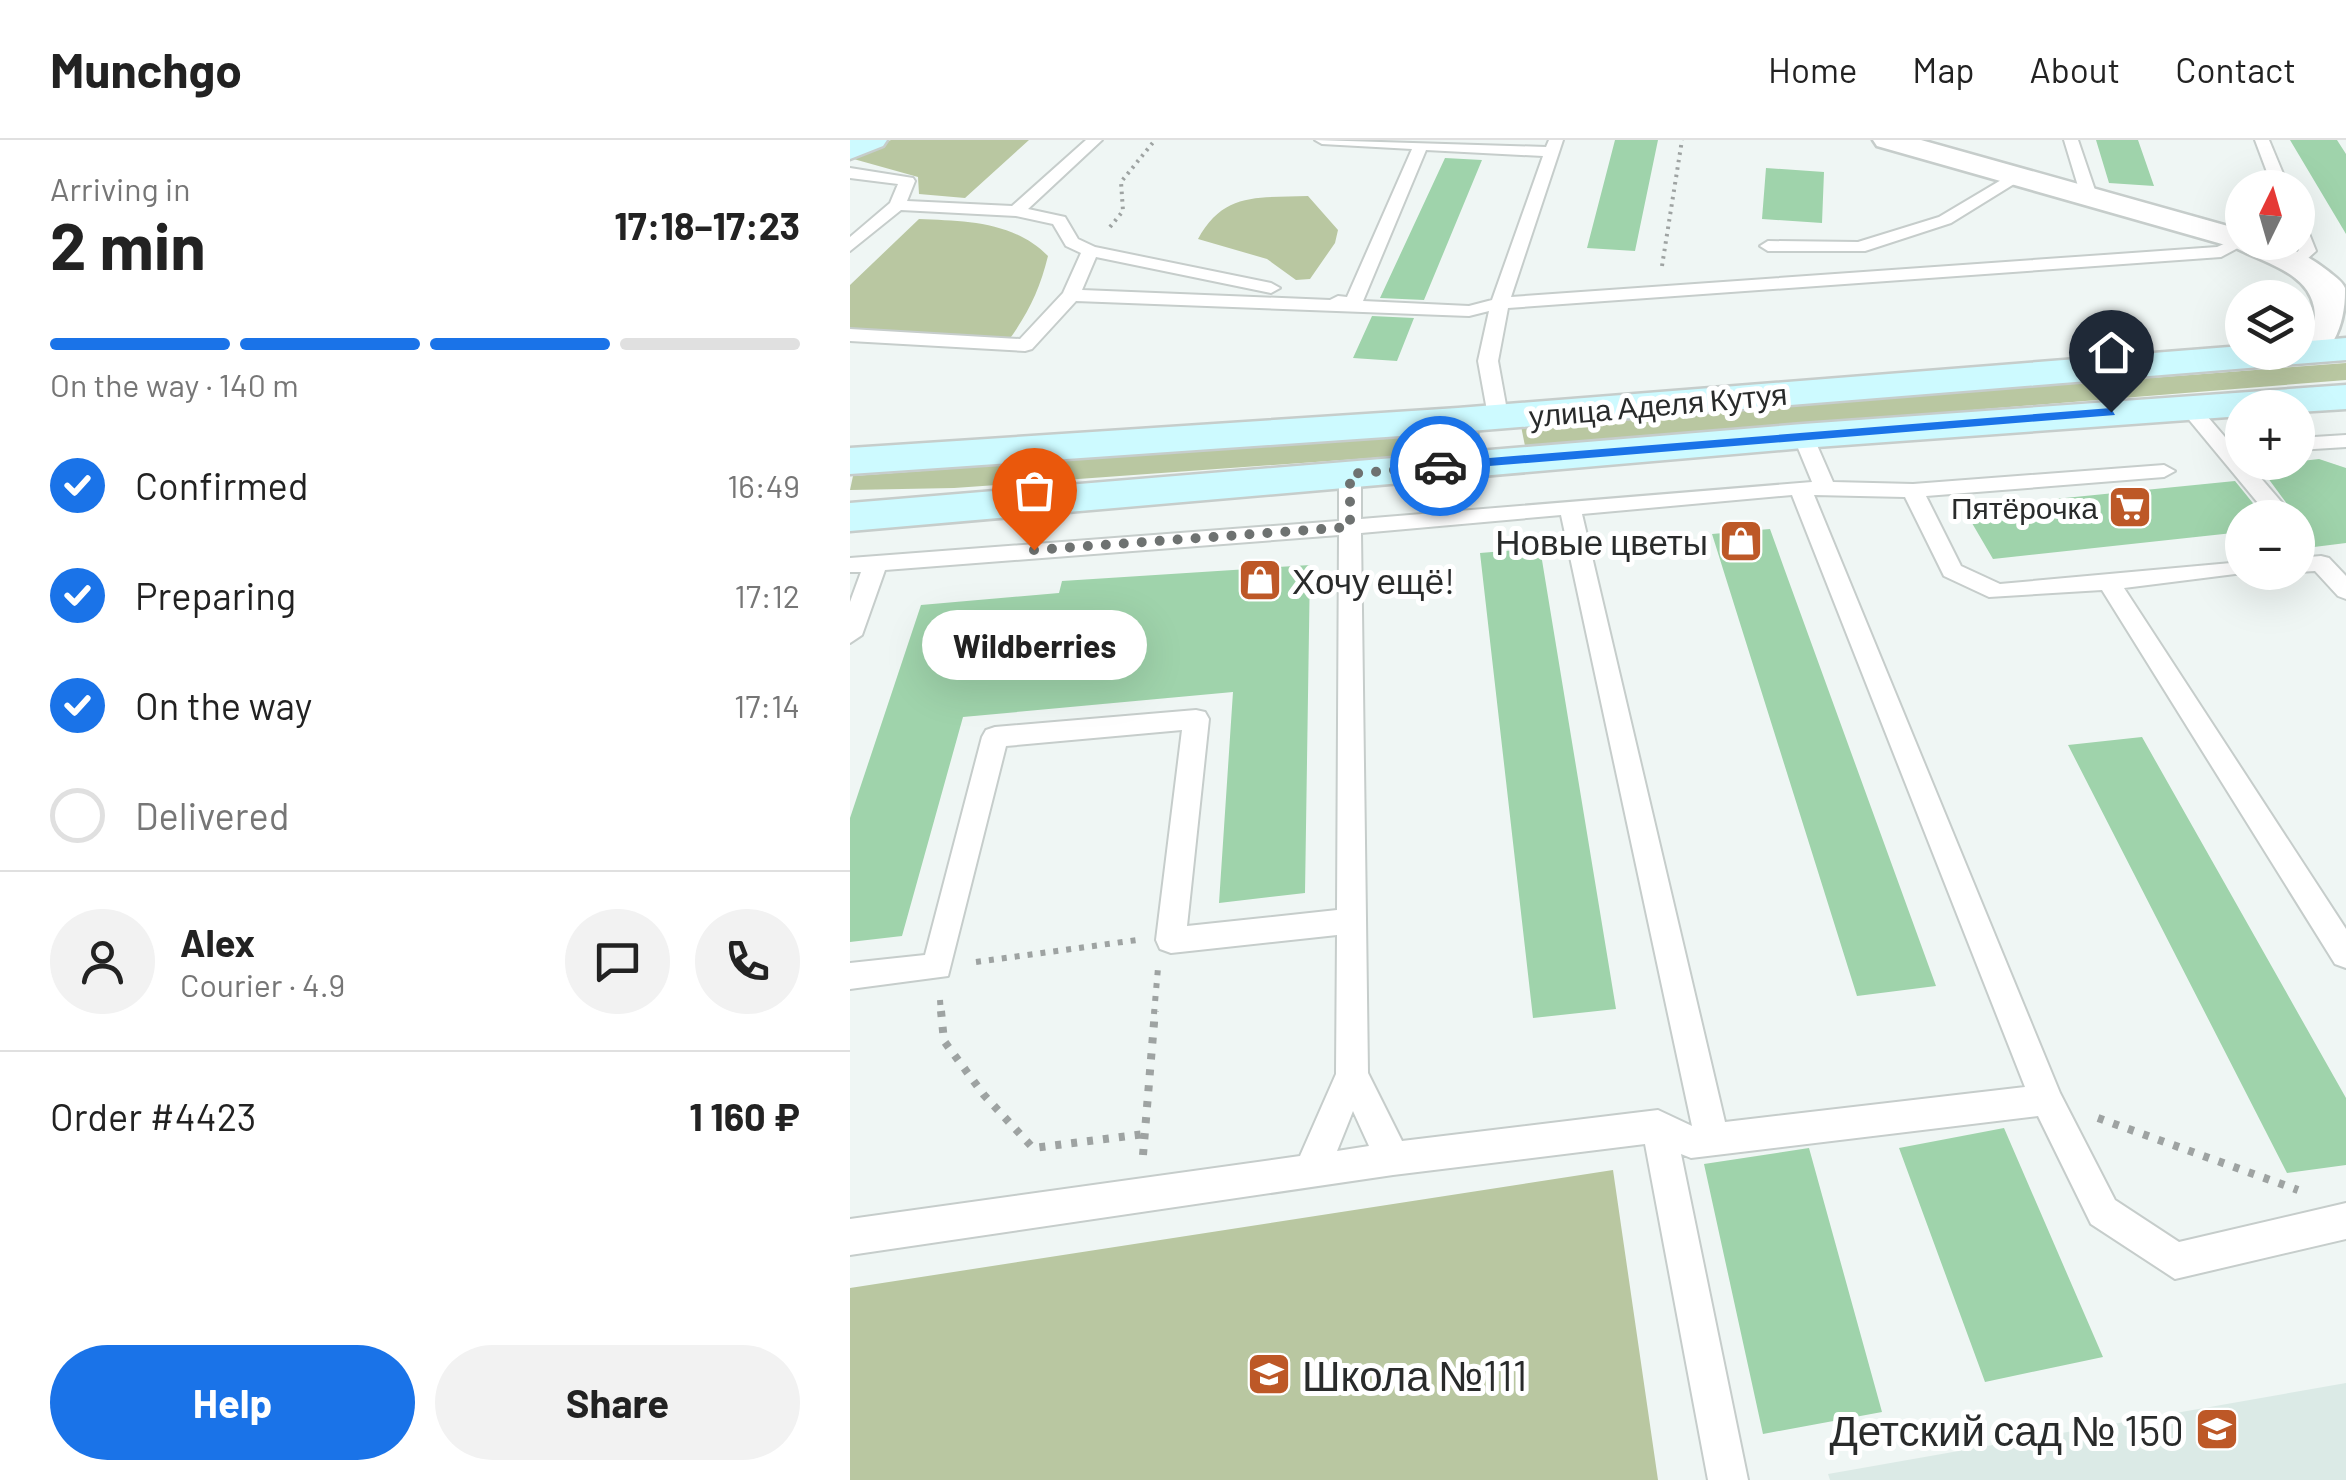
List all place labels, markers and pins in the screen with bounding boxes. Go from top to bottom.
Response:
pin [2069,310,2154,413]
pin [992,448,1077,551]
supermarket icon: Пятёрочка [2107,484,2153,530]
place label: Пятёрочка [1951,489,2098,525]
shop icon: Новые цветы [1718,518,1764,564]
place label: Новые цветы [1495,520,1708,562]
shop icon: Хочу ещё! [1237,557,1283,603]
place label: Хочу ещё! [1292,559,1455,601]
callout: Wildberries [921,610,1146,680]
place label: Школа №111 [1302,1349,1527,1399]
school or university icon: Школа №111 [1246,1351,1292,1397]
place label: Детский сад № 150 [1829,1404,2184,1455]
school or university icon: Детский сад № 150 [2194,1406,2240,1452]

